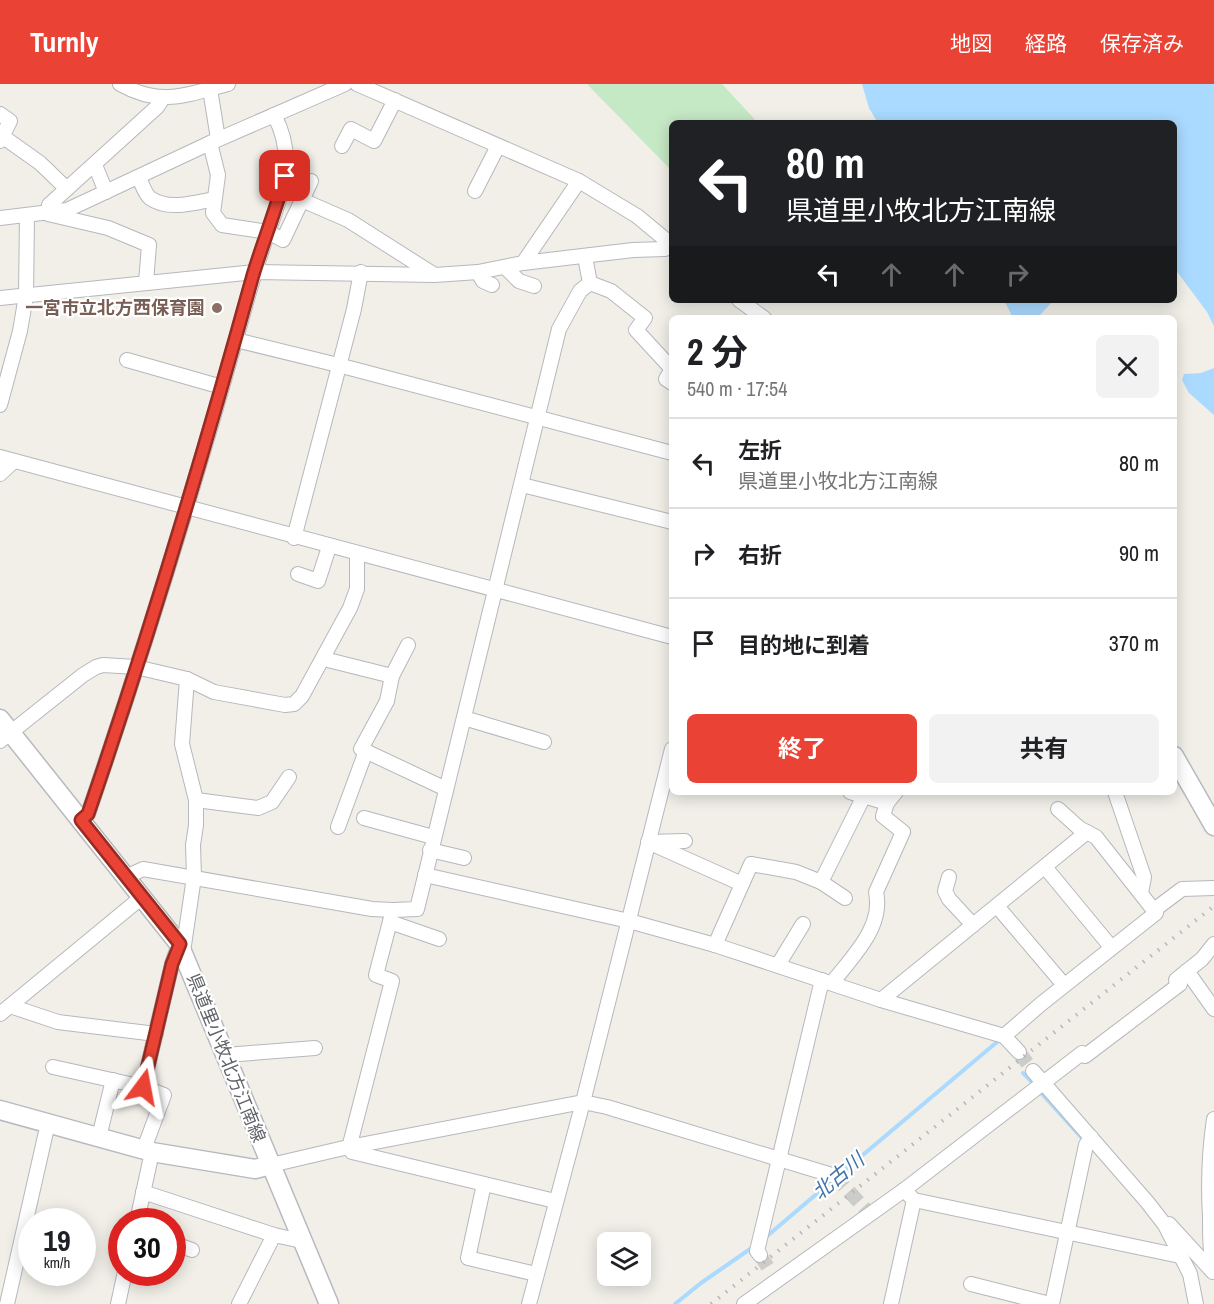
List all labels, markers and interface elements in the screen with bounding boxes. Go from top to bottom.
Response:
text: Turnly [30,23,99,61]
text: 地図 [950,29,992,58]
text: 経路 [1025,29,1067,58]
text: 保存済み [1100,29,1184,58]
text: 80 m [786,135,865,191]
icon: left [687,144,765,222]
pin [259,150,310,201]
icon: arrive [268,159,301,192]
text: 県道里小牧北方江南線 [786,192,1056,228]
icon: left [812,258,845,291]
icon: ahead [875,258,908,291]
icon: ahead [938,258,971,291]
icon: right [1001,258,1034,291]
place label: 一宮市立北方西保育園 [25,295,205,320]
marker: 一宮市立北方西保育園 [210,301,224,315]
text: 2 分 [687,328,748,376]
button: close [1096,335,1159,398]
text: 540 m · 17:54 [687,375,787,402]
text: 左折 [738,435,782,465]
icon: left [687,447,720,480]
text: 80 m [1119,448,1159,478]
text: 県道里小牧北方江南線 [738,467,938,494]
icon: right [687,537,720,570]
text: 90 m [1119,538,1159,568]
text: 右折 [738,540,782,570]
icon: arrive [687,627,720,660]
text: 370 m [1109,628,1159,658]
text: 目的地に到着 [738,630,870,660]
button: 終了 [687,714,917,783]
button: 共有 [929,714,1159,783]
street label: 県道里小牧北方江南線 [181,970,272,1146]
position arrow [111,1055,175,1119]
water label: 北古川 [806,1145,871,1205]
speed limit sign: 30 [108,1208,186,1286]
text: 19 [43,1220,71,1260]
map controls [597,1232,651,1286]
button: layers [597,1232,651,1286]
text: km/h [44,1252,70,1273]

